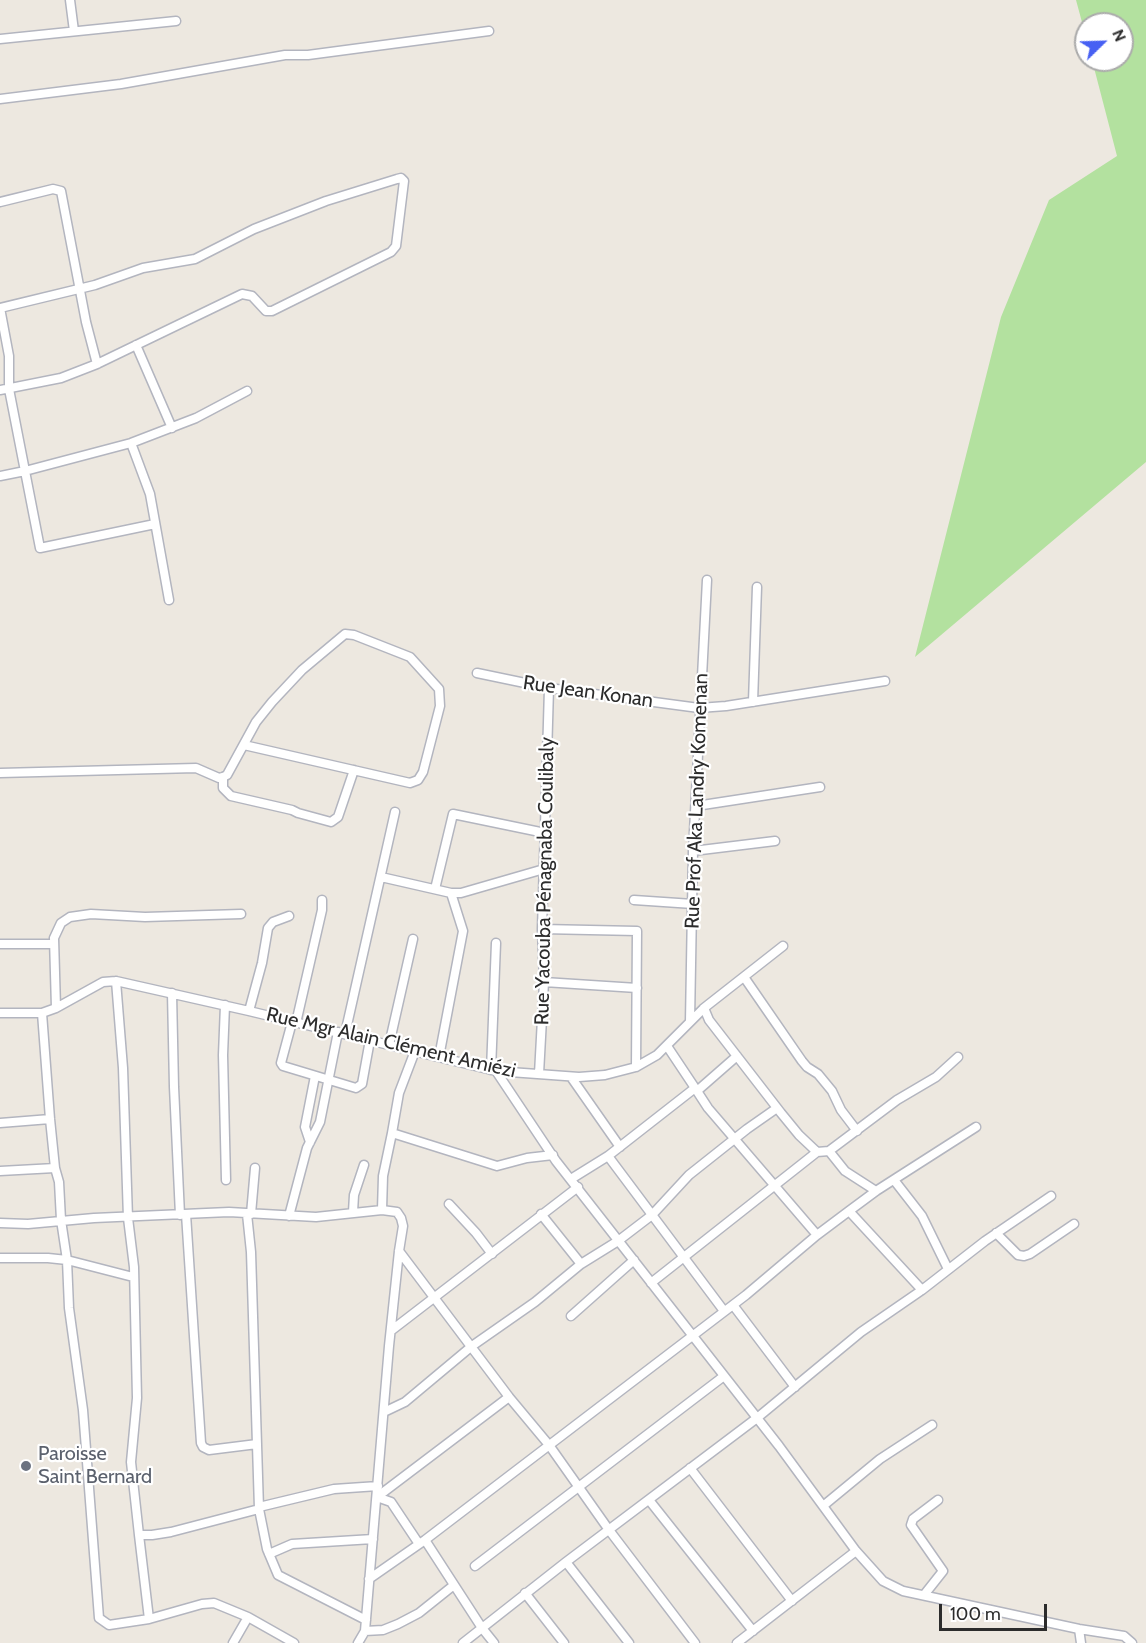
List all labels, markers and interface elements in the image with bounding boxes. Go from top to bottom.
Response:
north arrow [1074,12,1134,72]
text: N [1108,27,1130,44]
street label: Rue Jean Konan [521,671,655,713]
street label: Rue Prof Aka Landry Komenan [681,673,713,929]
street label: Rue Yacouba Pénagnaba Coulibaly [530,737,560,1025]
street label: Rue Mgr Alain Clément Amiézi [264,1003,518,1083]
place label: Paroisse Saint Bernard [38,1442,152,1489]
marker: Paroisse Saint Bernard [19,1459,33,1473]
scale bar [942,1592,1050,1630]
text: 100 m [950,1603,1001,1625]

